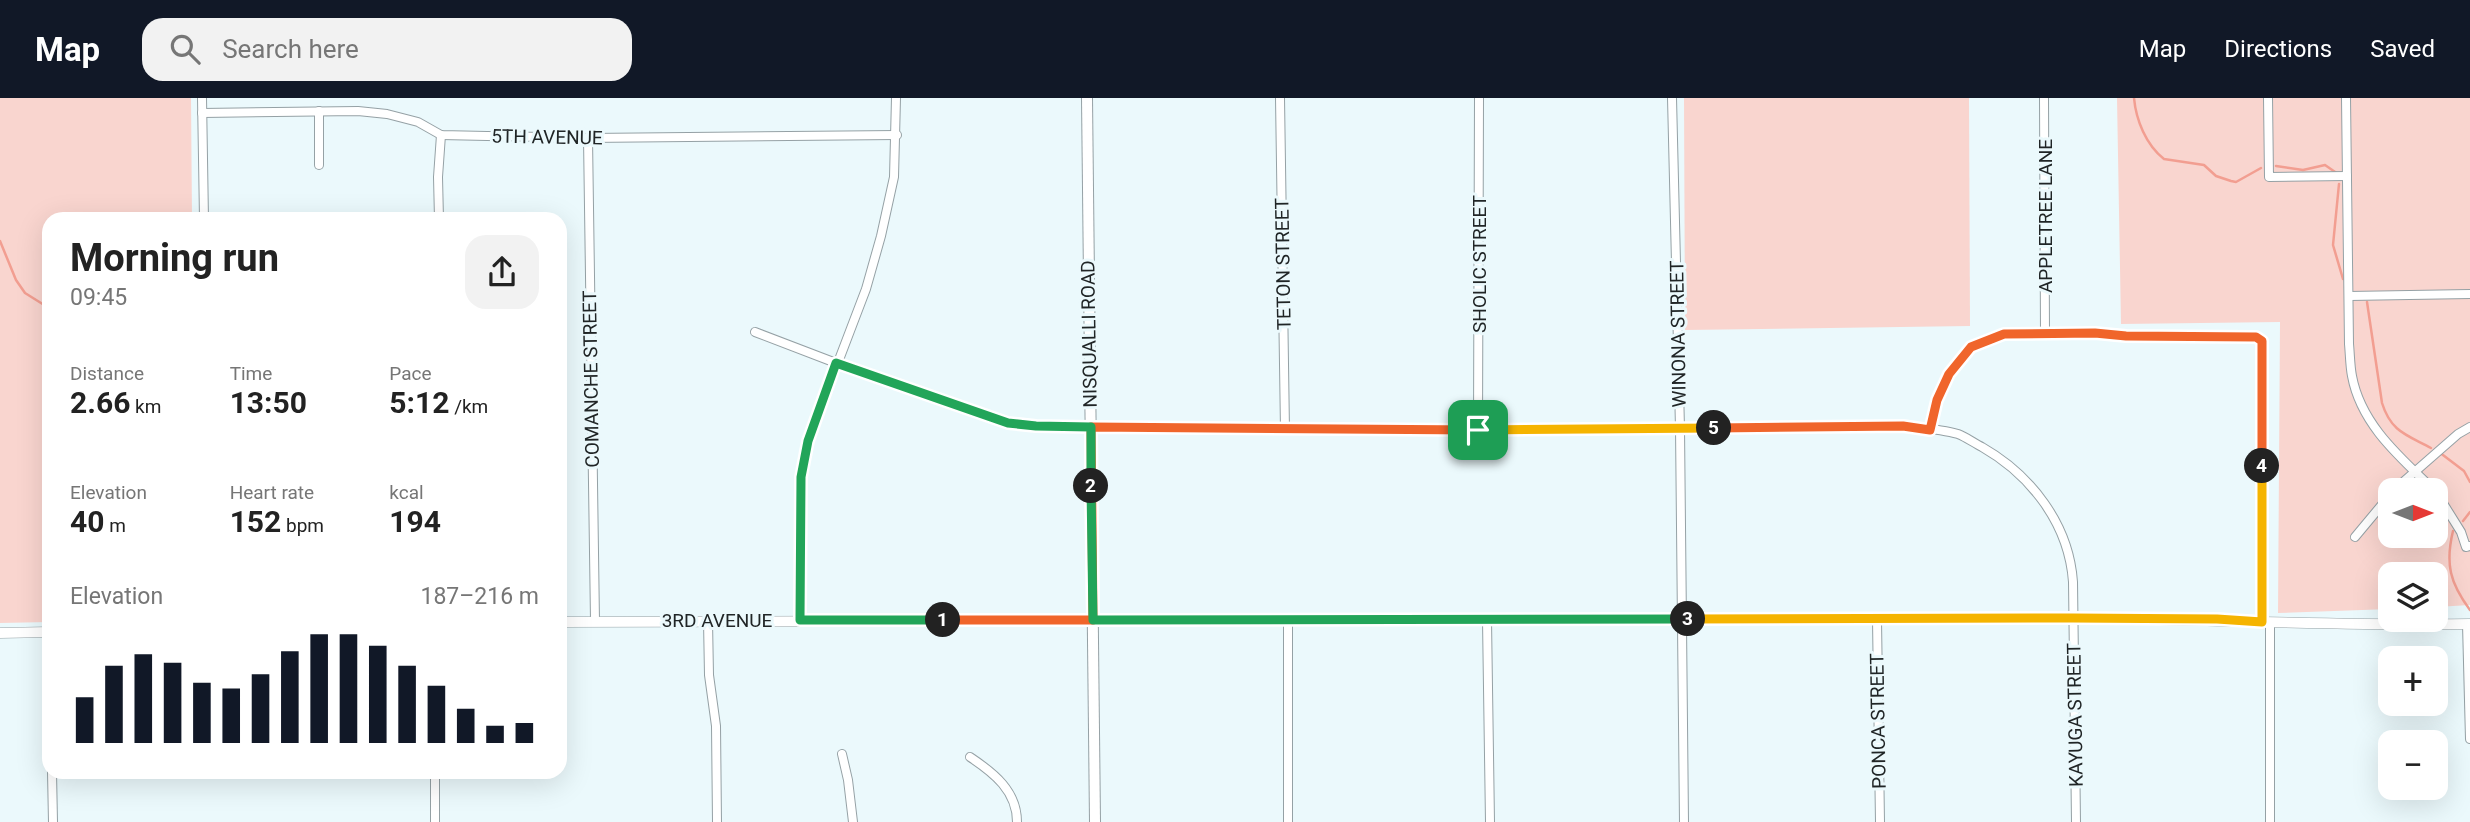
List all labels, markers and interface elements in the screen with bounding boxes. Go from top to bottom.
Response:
search box [142,18,632,81]
text: Map [35,30,100,69]
icon: search [166,30,204,68]
text: Search here [222,34,359,64]
text: Map [2139,35,2186,63]
text: Directions [2224,35,2332,63]
text: Saved [2370,35,2435,63]
street label: 5TH AVENUE [491,125,603,149]
street label: APPLETREE LANE [2034,139,2057,293]
street label: SHOLIC STREET [1468,195,1491,333]
street label: TETON STREET [1270,198,1296,330]
button: share [465,235,539,309]
text: Morning run [70,236,279,280]
street label: NISQUALLI ROAD [1076,260,1102,408]
street label: WINONA STREET [1665,260,1691,408]
text: 09:45 [70,284,127,311]
street label: COMANCHE STREET [578,290,604,468]
text: Distance [70,362,144,385]
text: Time [230,362,272,385]
text: Pace [389,362,432,385]
text: 2.66 [70,385,130,420]
text: 13:50 [230,385,307,420]
text: 5:12 [389,385,449,420]
text: km [130,395,161,418]
text: /km [449,395,488,418]
pin [1448,400,1508,460]
pin: 5 [1696,410,1732,446]
icon: arrive [1459,411,1497,449]
text: 5 [1708,416,1719,439]
pin: 4 [2244,448,2280,484]
text: 4 [2256,454,2267,477]
pin: 2 [1074,468,1108,504]
text: 2 [1085,474,1096,497]
north arrow [2378,478,2448,548]
map controls [2378,478,2448,800]
text: Elevation [70,481,147,504]
text: Heart rate [230,481,314,504]
text: kcal [389,481,424,504]
text: 40 [70,504,104,539]
text: 152 [230,504,281,539]
text: 194 [389,504,441,539]
text: m [104,514,126,537]
text: bpm [281,514,324,537]
button: layers [2378,562,2448,632]
text: Elevation [70,583,163,610]
text: 187–216 m [420,583,539,610]
pin: 1 [926,602,960,638]
pin: 3 [1670,602,1706,636]
text: 3 [1682,607,1693,630]
text: 1 [937,608,948,631]
street label: 3RD AVENUE [662,609,773,632]
street label: KAYUGA STREET [2062,643,2088,787]
button: + [2378,646,2448,716]
street label: PONCA STREET [1865,653,1891,789]
button: − [2378,730,2448,800]

